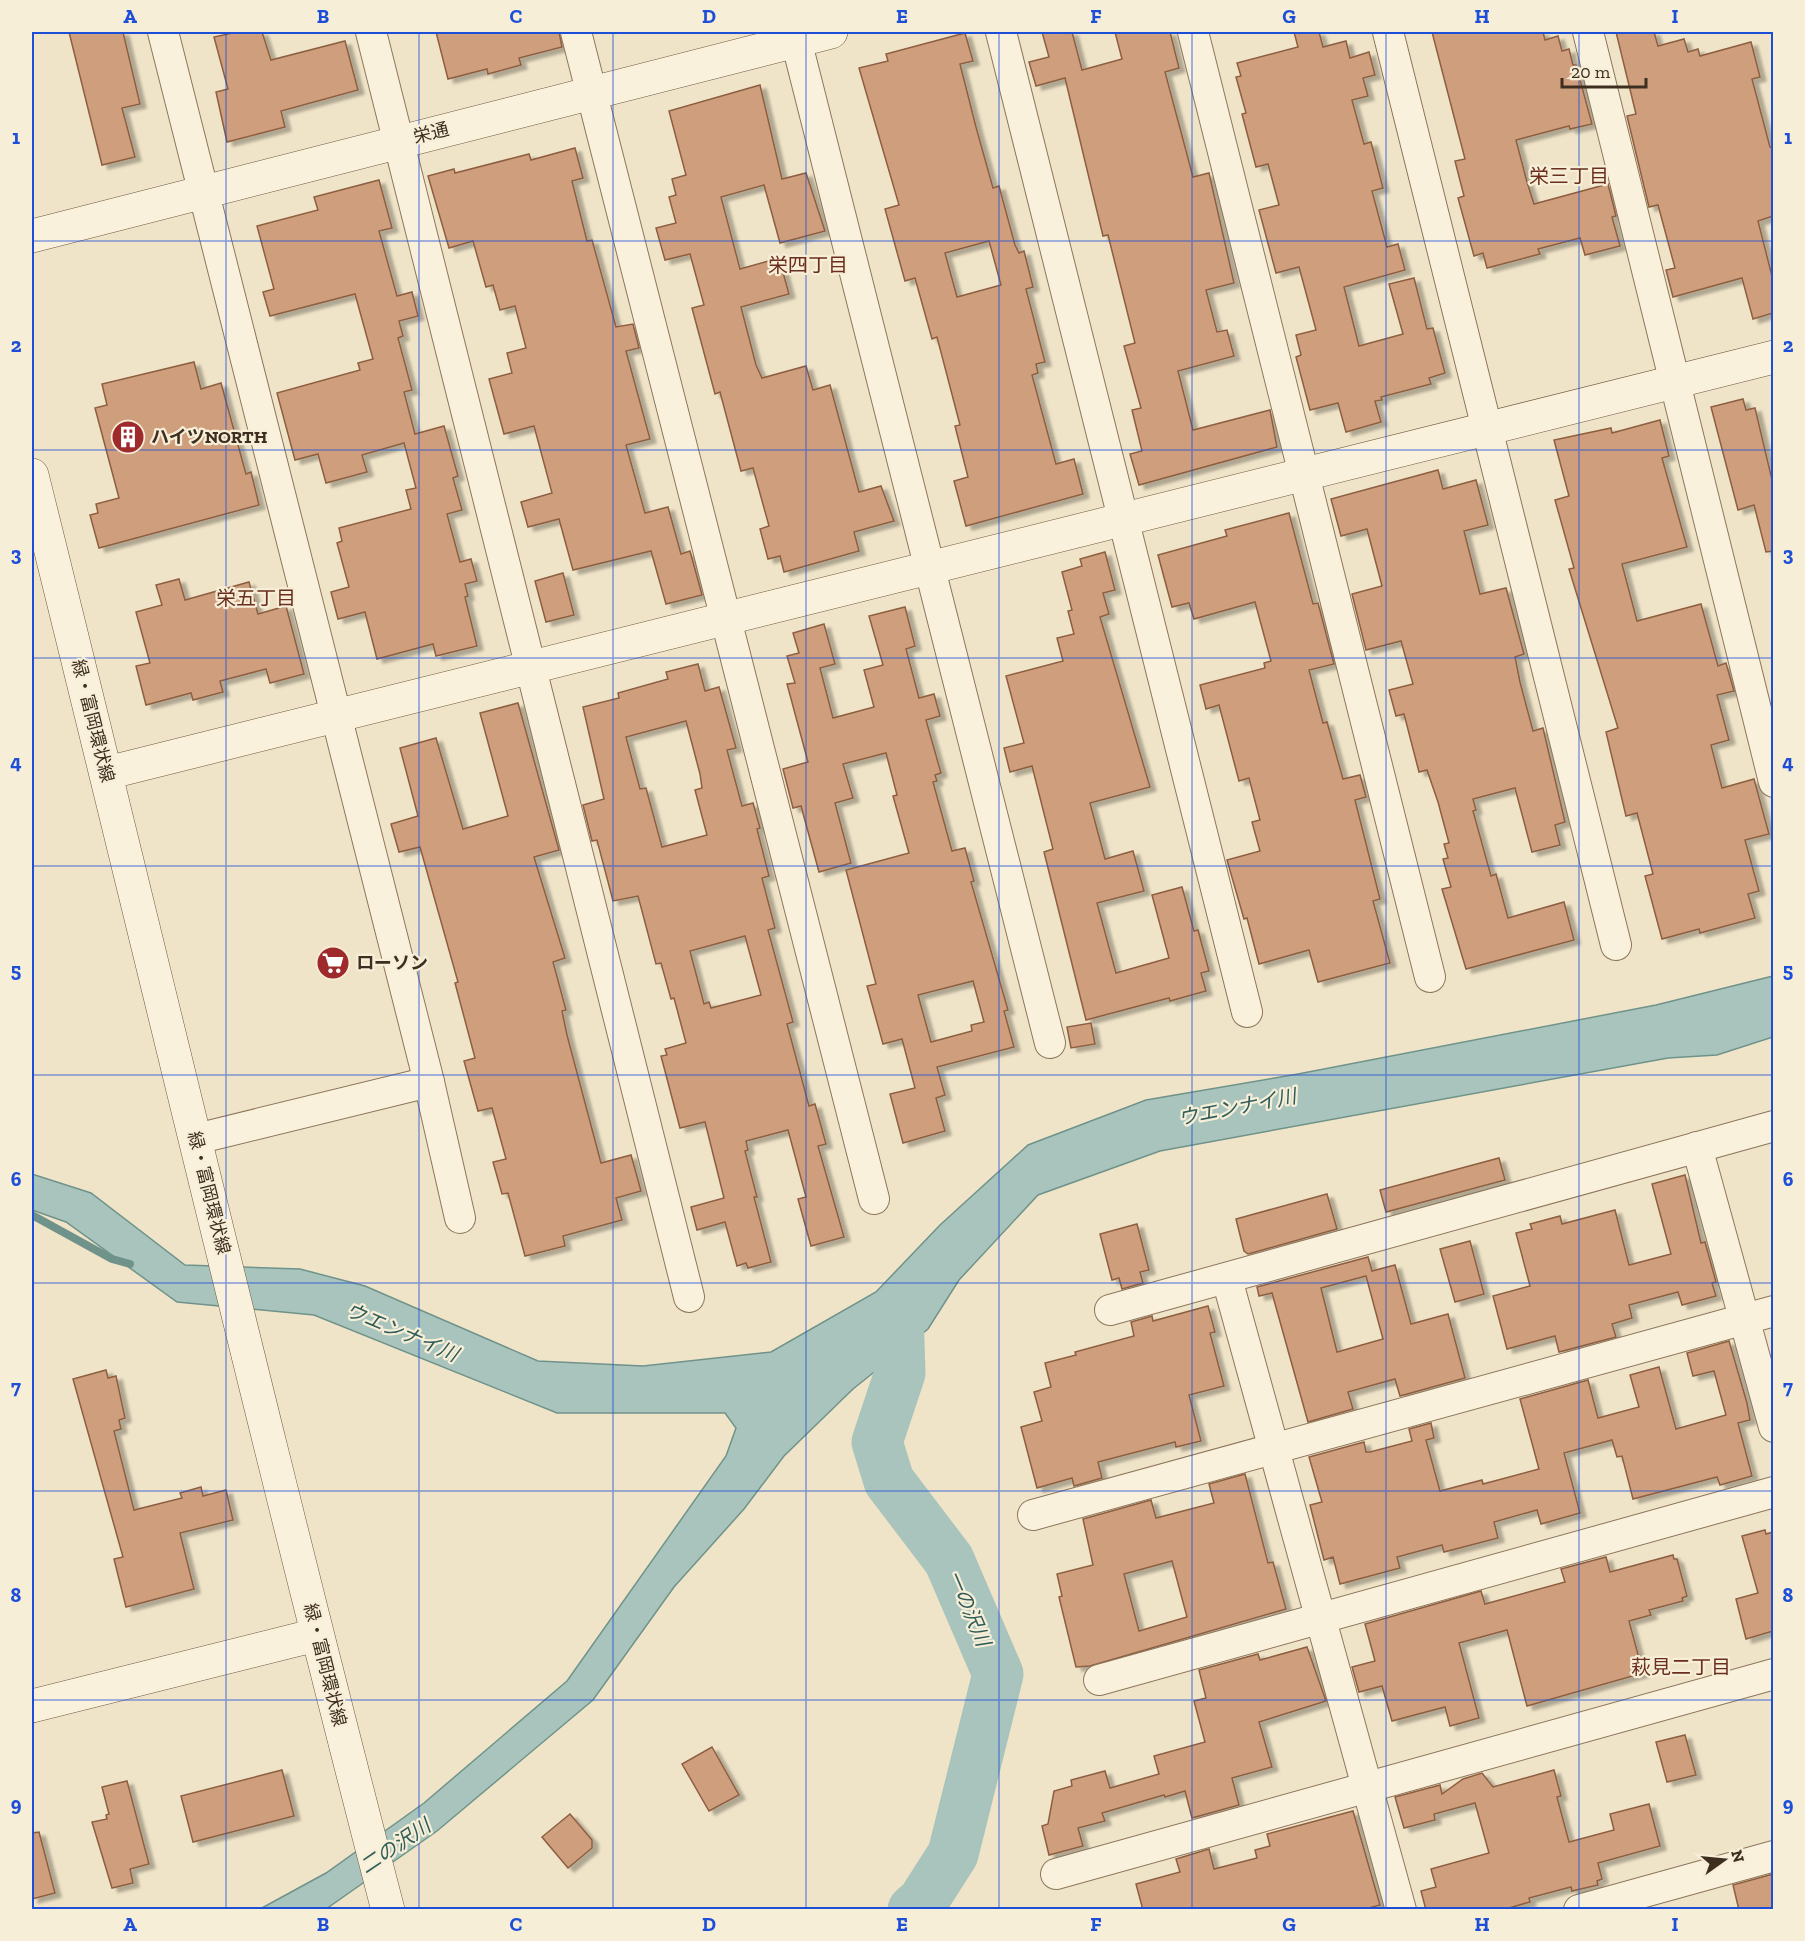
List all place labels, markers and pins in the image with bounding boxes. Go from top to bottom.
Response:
building icon: ハイツNORTH [110,419,146,455]
place label: ハイツNORTH [151,426,268,448]
supermarket icon: ローソン [315,945,351,981]
place label: ローソン [356,952,428,974]

